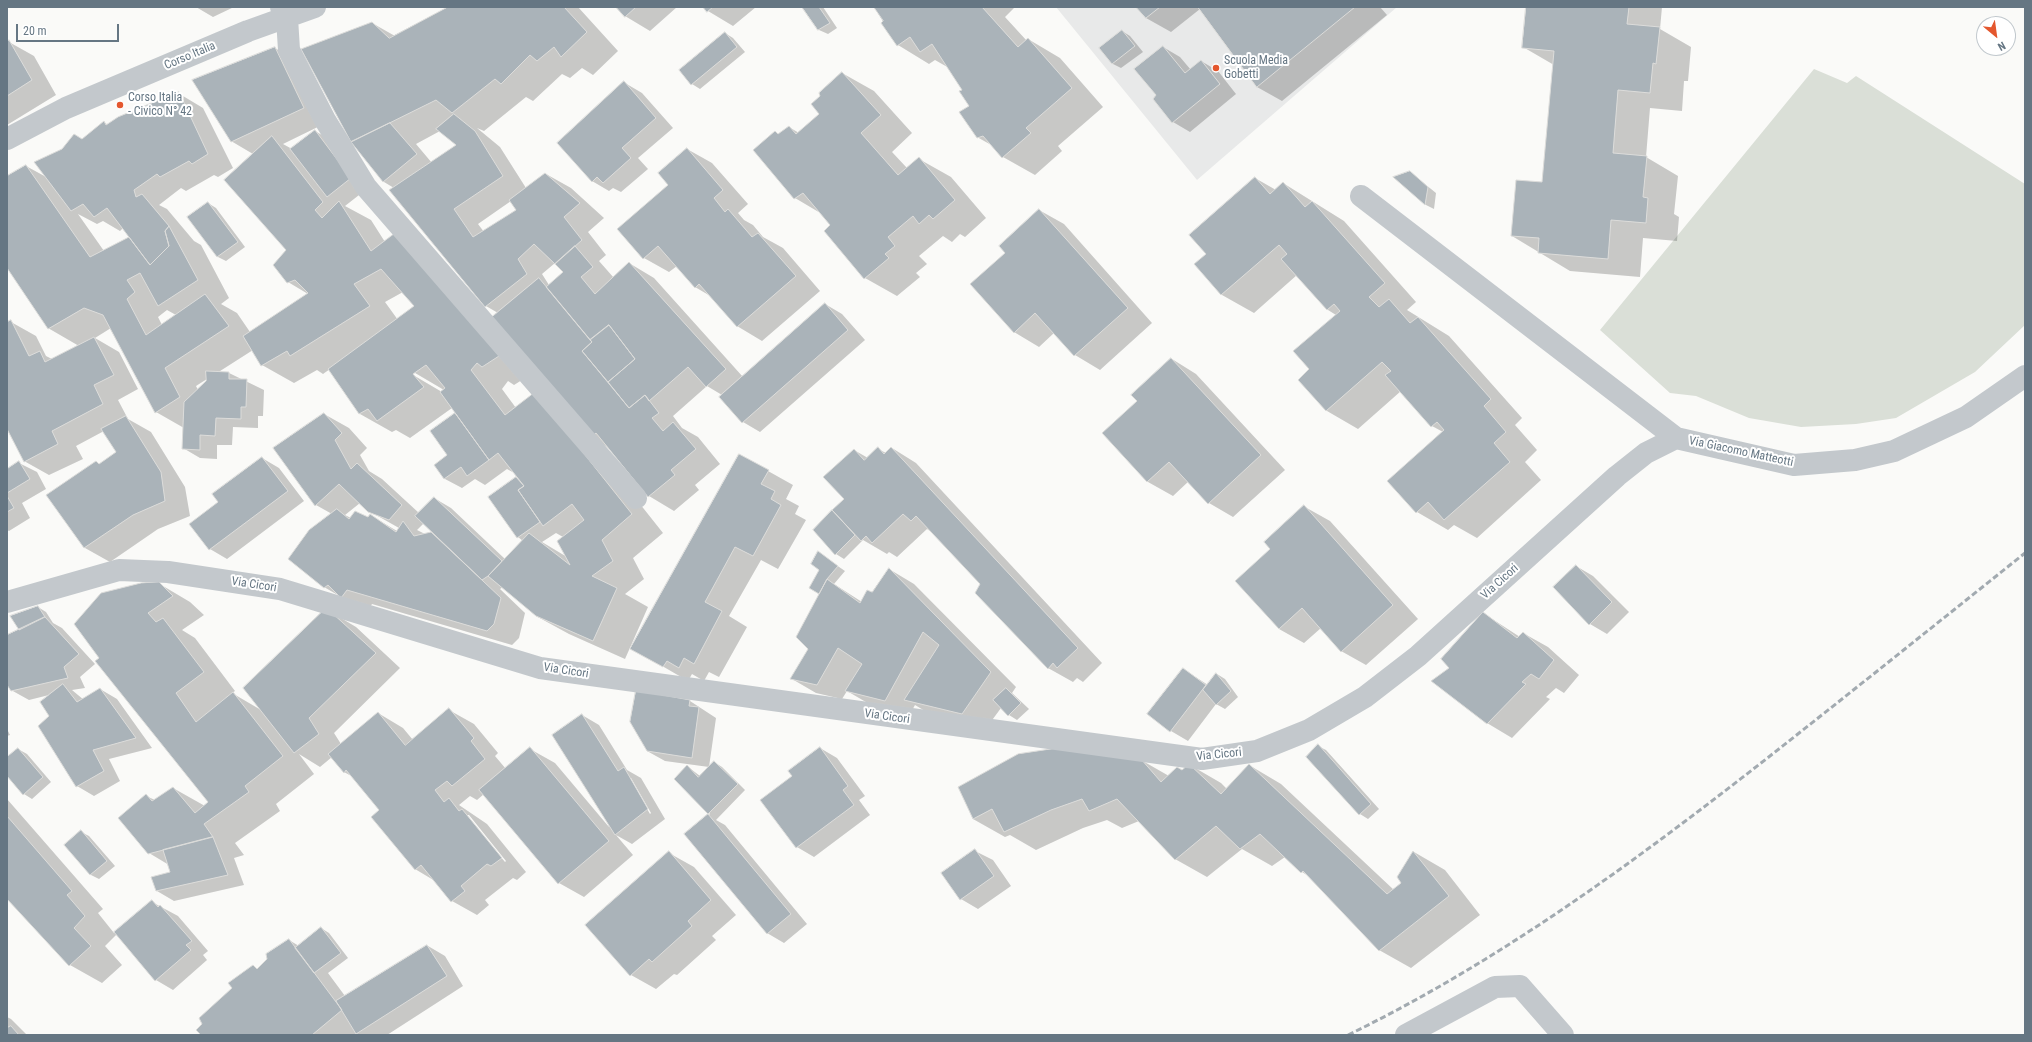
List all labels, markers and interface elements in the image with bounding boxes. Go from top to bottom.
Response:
scale bar [18,16,121,42]
north arrow [1976,16,2016,56]
text: 20 m [23,24,47,38]
street label: Corso Italia [162,39,218,73]
text: N [1995,39,2008,53]
place label: Scuola Media Gobetti [1224,54,1288,82]
marker: Scuola Media Gobetti [1211,63,1221,73]
place label: Corso Italia - Civico N° 42 [128,91,192,119]
marker: Corso Italia - Civico N° 42 [115,100,125,110]
street label: Via Giacomo Matteotti [1687,434,1795,470]
street label: Via Cicori [1478,561,1522,603]
street label: Via Cicori [230,574,278,596]
street label: Via Cicori [542,660,590,682]
street label: Via Cicori [863,707,911,727]
street label: Via Cicori [1196,745,1242,765]

